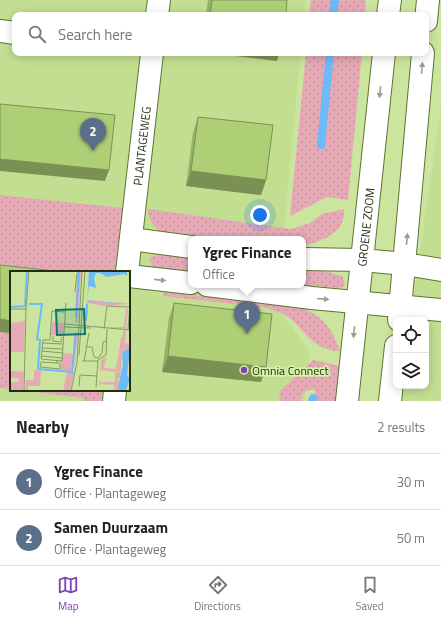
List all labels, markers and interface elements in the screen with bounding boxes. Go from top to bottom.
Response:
search box [12,12,429,56]
icon: search [26,23,48,45]
text: Search here [58,23,132,46]
one-way arrow [419,62,425,74]
one-way arrow [377,86,383,98]
street label: PLANTAGEWEG [127,105,155,186]
pin: 2 [80,118,106,151]
street label: GROENE ZOOM [352,187,379,267]
your location [250,205,270,225]
one-way arrow [404,233,410,245]
popup [188,236,306,288]
text: Ygrec Finance [203,241,291,264]
text: Office [203,264,235,284]
inset map [10,271,130,391]
one-way arrow [154,276,166,283]
one-way arrow [317,295,329,302]
pin: 1 [234,301,260,334]
map controls [393,317,429,389]
button: locate [393,317,429,353]
one-way arrow [350,326,357,338]
button: layers [393,353,429,389]
place label: Omnia Connect [252,361,330,380]
marker: Omnia Connect [239,365,249,375]
text: Nearby [16,414,69,440]
text: 2 results [377,417,425,437]
text: Ygrec Finance [54,460,143,483]
text: 1 [25,472,33,492]
text: 30 m [397,472,425,492]
text: Office · Plantageweg [54,483,166,503]
text: Samen Duurzaam [54,516,168,539]
text: 2 [25,528,33,548]
text: 50 m [397,528,425,548]
text: Office · Plantageweg [54,539,166,559]
tab: Map [57,574,79,614]
tab: Directions [194,574,241,614]
tab: Saved [356,574,384,614]

